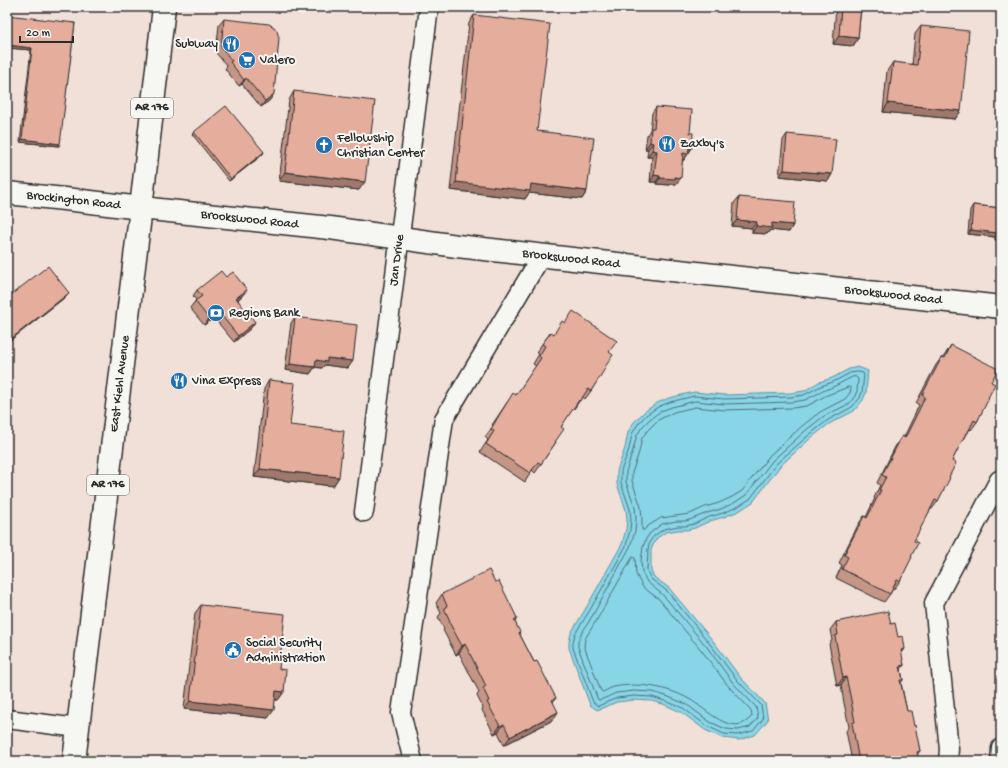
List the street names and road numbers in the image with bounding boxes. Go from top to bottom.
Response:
road number: AR 176 [131,98,173,118]
street label: Brockington Road [25,187,123,213]
street label: Brookswood Road [199,207,300,232]
street label: Jan Drive [386,233,408,287]
street label: Brookswood Road [521,246,622,272]
street label: Brookswood Road [843,282,944,308]
street label: East Kiehl Avenue [106,334,133,433]
road number: AR 176 [87,475,129,495]

